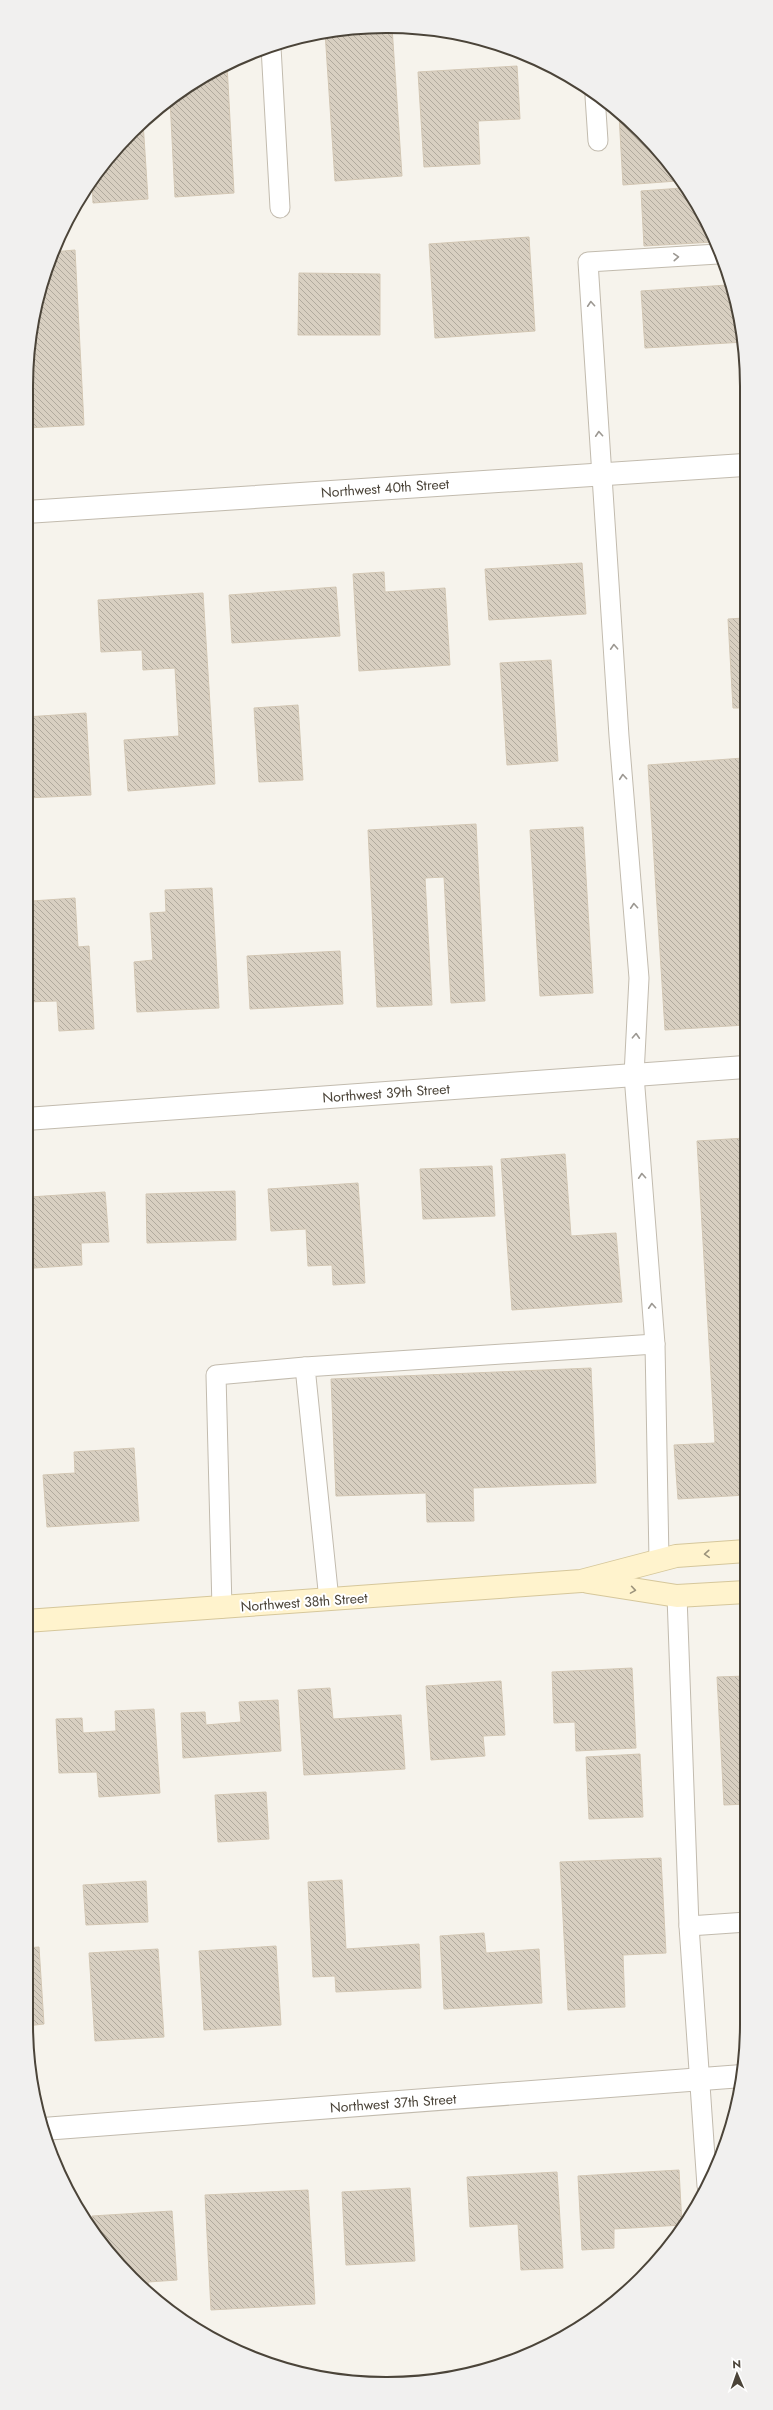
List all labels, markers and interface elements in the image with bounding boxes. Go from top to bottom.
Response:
one-way arrow [673,252,679,261]
one-way arrow [586,301,595,307]
one-way arrow [594,431,603,437]
street label: Northwest 40th Street [320,473,450,502]
one-way arrow [610,644,618,650]
one-way arrow [619,774,628,780]
one-way arrow [630,903,639,909]
one-way arrow [632,1033,640,1039]
street label: Northwest 39th Street [322,1079,451,1107]
one-way arrow [637,1173,646,1179]
one-way arrow [647,1302,656,1309]
one-way arrow [704,1549,710,1558]
one-way arrow [630,1585,637,1593]
street label: Northwest 38th Street [240,1588,369,1616]
street label: Northwest 37th Street [329,2089,458,2117]
north arrow [717,2354,757,2394]
text: N [732,2356,741,2372]

